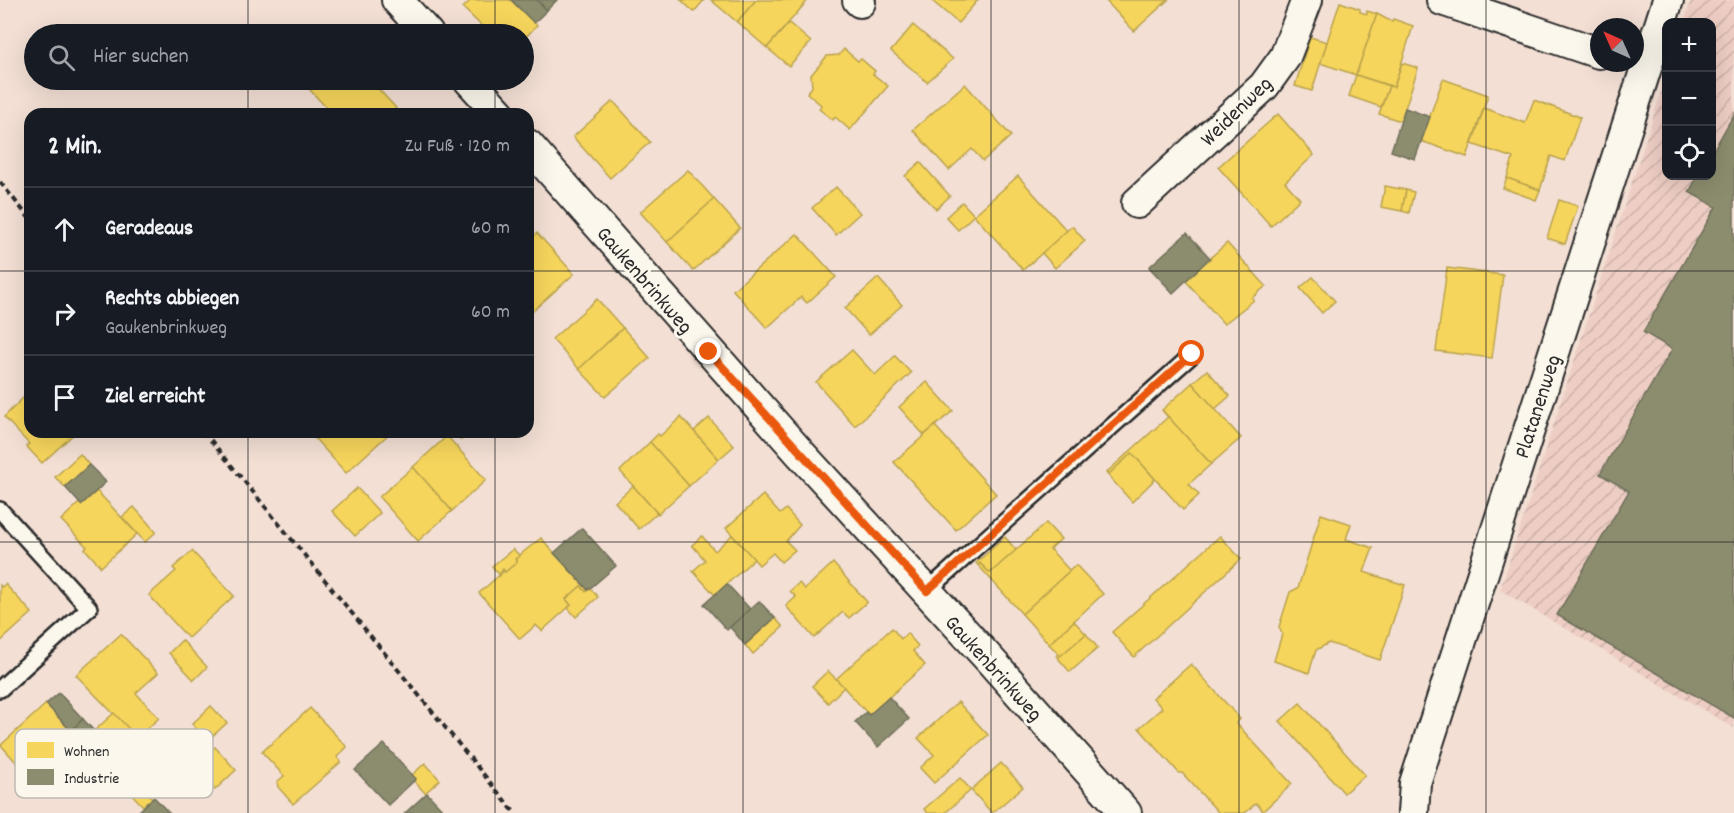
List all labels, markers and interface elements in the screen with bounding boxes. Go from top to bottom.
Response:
north arrow [1590,18,1644,72]
map controls [1662,18,1716,180]
button: + [1662,18,1716,72]
search box [24,24,534,90]
icon: search [45,41,78,74]
text: Hier suchen [93,42,189,73]
street label: Weidenweg [1194,70,1281,155]
button: − [1662,72,1716,126]
button: locate [1662,126,1716,180]
text: 2 Min. [48,129,102,166]
text: Zu Fuß · 120 m [405,133,510,161]
icon: ahead [48,213,81,246]
text: Geradeaus [105,214,193,245]
text: 60 m [471,215,510,243]
street label: Gaukenbrinkweg [588,220,699,342]
text: Rechts abbiegen [105,284,239,315]
icon: right [48,297,81,330]
text: 60 m [471,299,510,327]
text: Gaukenbrinkweg [105,315,227,343]
route end [695,338,721,364]
route start [1178,340,1204,366]
street label: Platanenweg [1508,351,1571,463]
icon: arrive [48,381,81,414]
text: Ziel erreicht [105,382,205,413]
street label: Gaukenbrinkweg [936,609,1049,730]
legend [15,729,213,798]
text: Wohnen [64,741,109,764]
text: Industrie [64,768,119,791]

